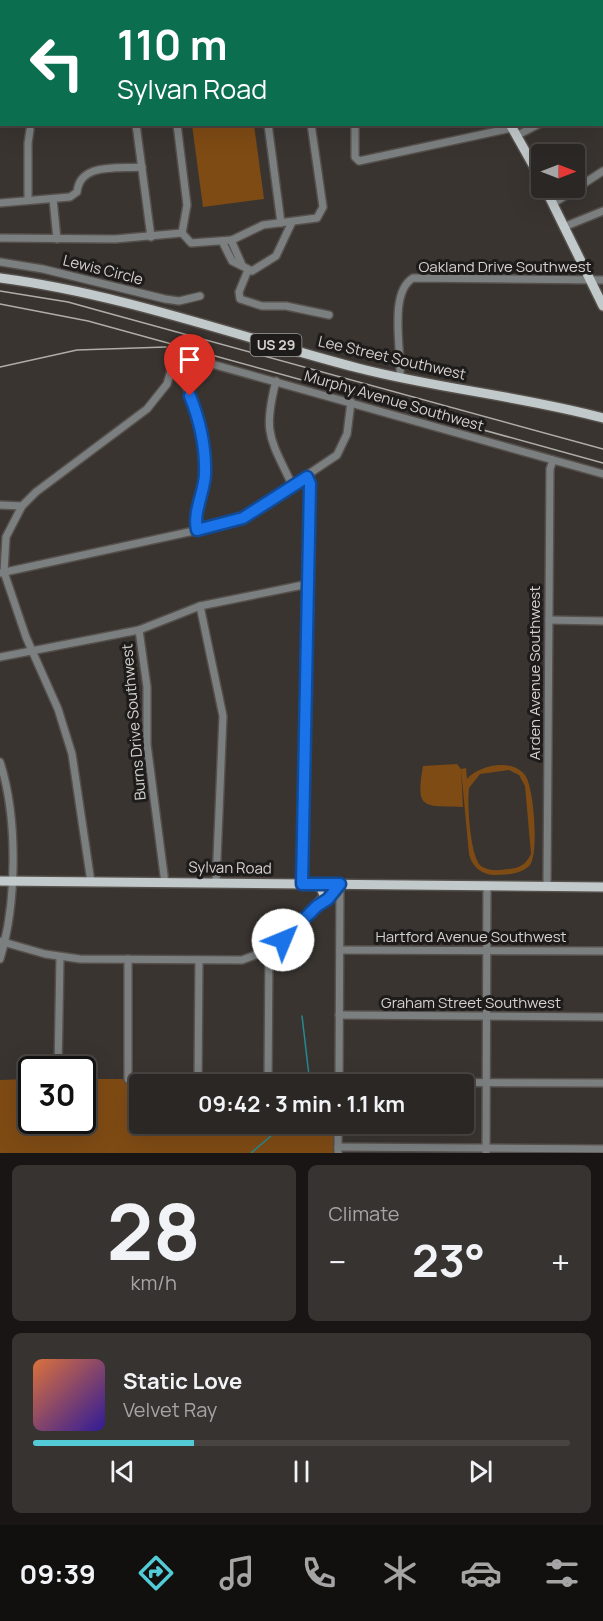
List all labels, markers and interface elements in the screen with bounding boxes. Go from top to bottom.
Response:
text: 110 m [117,15,228,73]
icon: left [18,24,96,102]
text: Sylvan Road [117,70,267,107]
north arrow [531,144,585,198]
map controls [531,144,585,198]
street label: Lewis Circle [61,249,146,290]
street label: Oakland Drive Southwest [418,256,592,277]
street label: Lee Street Southwest [316,330,468,385]
pin [164,334,215,396]
road number: US 29 [250,334,302,356]
icon: arrive [173,343,206,376]
street label: Murphy Avenue Southwest [302,365,486,436]
street label: Arden Avenue Southwest [524,586,545,760]
street label: Burns Drive Southwest [116,643,151,801]
street label: Sylvan Road [188,856,272,879]
position arrow [251,908,315,972]
street label: Hartford Avenue Southwest [375,926,567,947]
street label: Graham Street Southwest [381,992,561,1013]
speed limit sign: 30 [18,1056,96,1134]
text: 09:42 · 3 min · 1.1 km [198,1089,405,1119]
text: 28 [107,1177,201,1283]
text: Climate [329,1200,400,1227]
text: 23° [412,1229,485,1291]
text: − [329,1239,346,1284]
text: + [551,1239,570,1284]
text: km/h [130,1269,177,1296]
text: Static Love [123,1366,242,1396]
text: Velvet Ray [123,1396,217,1423]
icon: previous [106,1455,139,1488]
icon: pause [285,1455,318,1488]
icon: next [464,1455,497,1488]
icon: directions [135,1552,177,1594]
icon: music [216,1552,258,1594]
icon: phone [298,1552,340,1594]
icon: climate [379,1552,421,1594]
icon: car [460,1552,502,1594]
icon: filters [541,1552,583,1594]
text: 09:39 [20,1555,96,1592]

